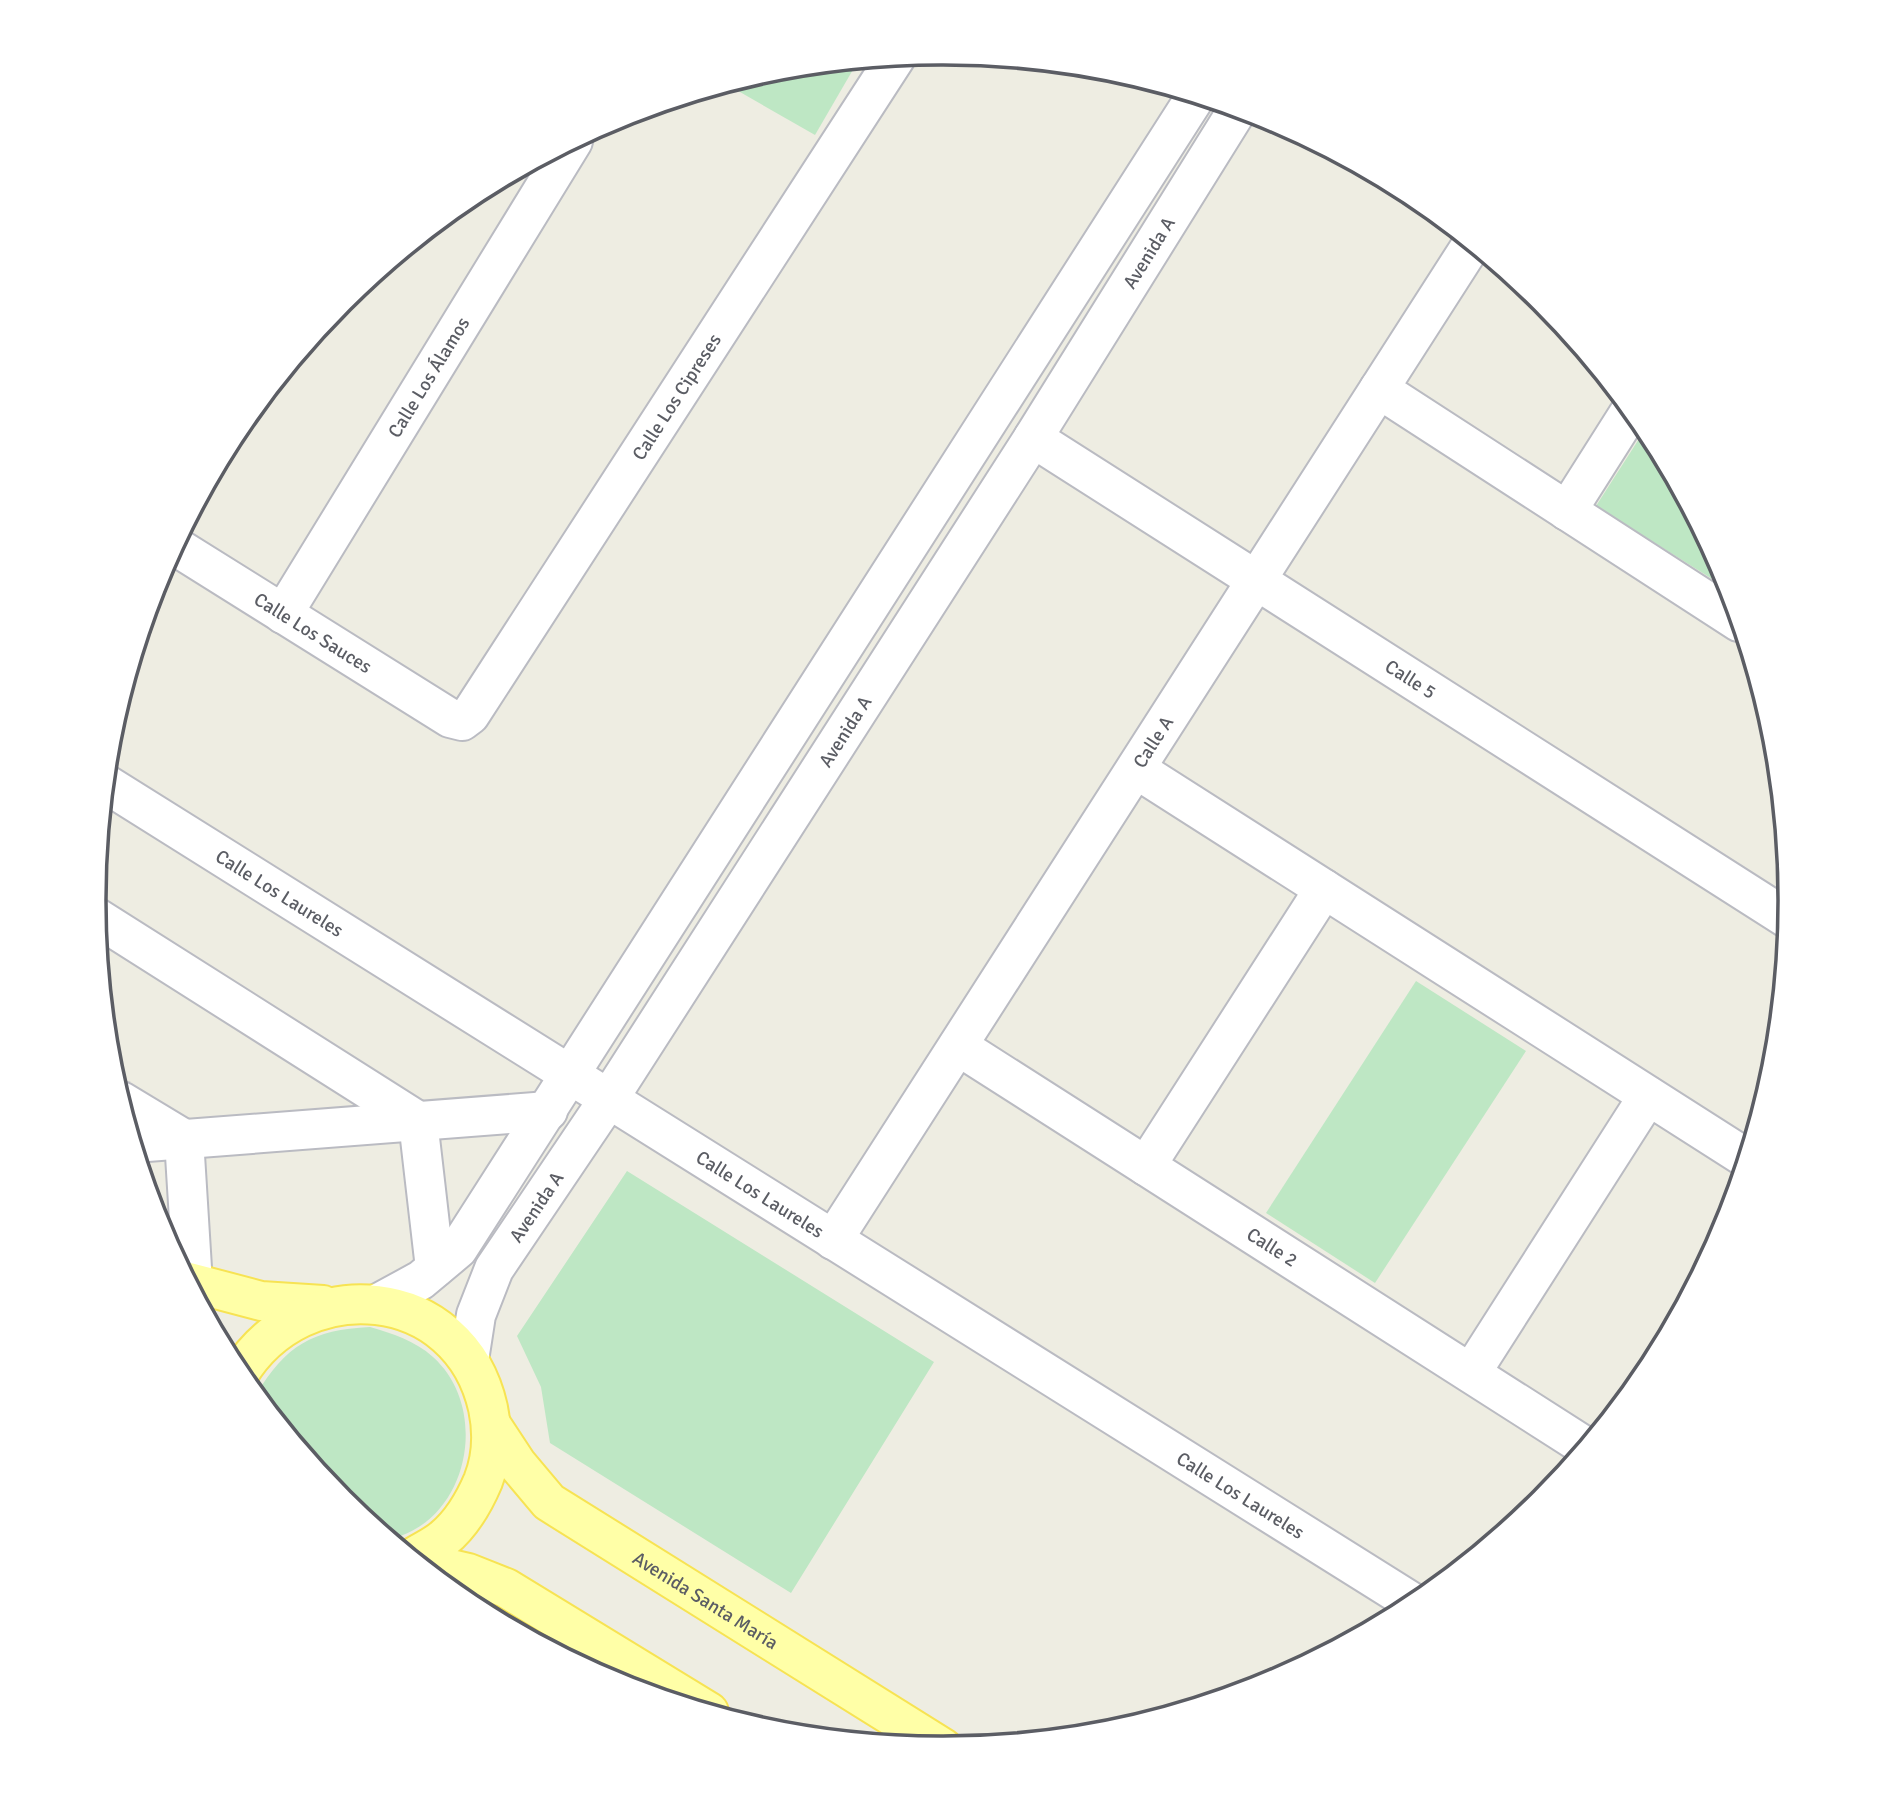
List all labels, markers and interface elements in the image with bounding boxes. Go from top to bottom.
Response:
street label: Avenida A [1118,212,1181,293]
street label: Calle Los Álamos [383,313,475,442]
street label: Calle Los Cipreses [627,329,727,465]
street label: Calle Los Sauces [249,587,376,679]
street label: Calle 5 [1380,654,1440,705]
street label: Avenida A [814,691,878,772]
street label: Calle A [1128,711,1179,773]
street label: Calle Los Laureles [211,845,348,943]
street label: Calle Los Laureles [691,1146,828,1244]
street label: Avenida A [504,1167,569,1247]
street label: Calle 2 [1242,1222,1302,1273]
street label: Calle Los Laureles [1172,1447,1309,1545]
street label: Avenida Santa María [628,1546,782,1655]

